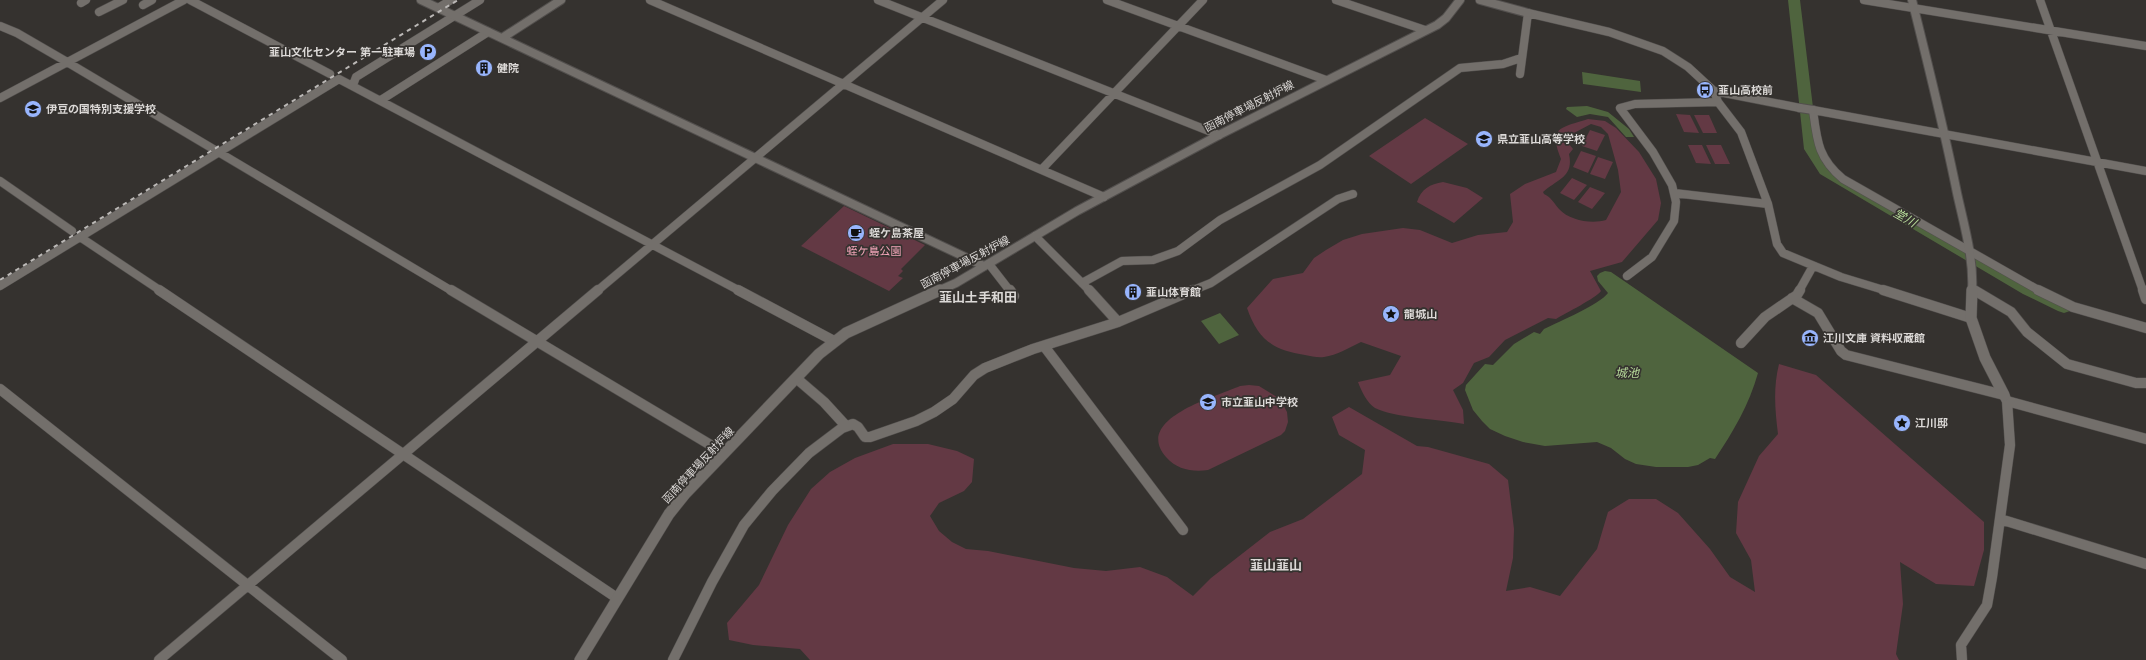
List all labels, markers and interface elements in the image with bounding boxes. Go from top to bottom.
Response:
parking icon: 韮山文化センター 第一駐車場 [418,42,438,62]
place label: 韮山文化センター 第一駐車場 [269,46,415,58]
building icon: 健院 [474,58,494,78]
place label: 健院 [496,62,519,74]
street label: 函南停車場反射炉線 [1202,78,1296,134]
bus stop icon: 韮山高校前 [1695,80,1715,100]
place label: 韮山高校前 [1718,84,1773,96]
school or university icon: 伊豆の国特別支援学校 [23,99,43,119]
place label: 伊豆の国特別支援学校 [46,103,156,115]
school or university icon: 県立韮山高等学校 [1474,129,1494,149]
place label: 県立韮山高等学校 [1497,133,1585,145]
water label: 堂川 [1891,206,1921,231]
cafe icon: 蛭ケ島茶屋 [846,223,866,243]
place label: 蛭ケ島茶屋 [869,227,924,239]
street label: 函南停車場反射炉線 [918,233,1012,291]
park label: 蛭ケ島公園 [847,245,902,257]
building icon: 韮山体育館 [1123,282,1143,302]
place label: 韮山体育館 [1146,286,1201,298]
district label: 韮山土手和田 [939,290,1017,305]
place icon: 龍城山 [1381,304,1401,324]
place label: 龍城山 [1404,308,1437,320]
museum icon: 江川文庫 資料収蔵館 [1800,328,1820,348]
place label: 江川文庫 資料収蔵館 [1823,332,1925,344]
water label: 城池 [1615,366,1640,380]
school or university icon: 市立韮山中学校 [1198,392,1218,412]
place label: 市立韮山中学校 [1221,396,1298,408]
place icon: 江川邸 [1892,413,1912,433]
place label: 江川邸 [1915,417,1948,429]
street label: 函南停車場反射炉線 [660,425,736,505]
district label: 韮山韮山 [1250,558,1302,573]

